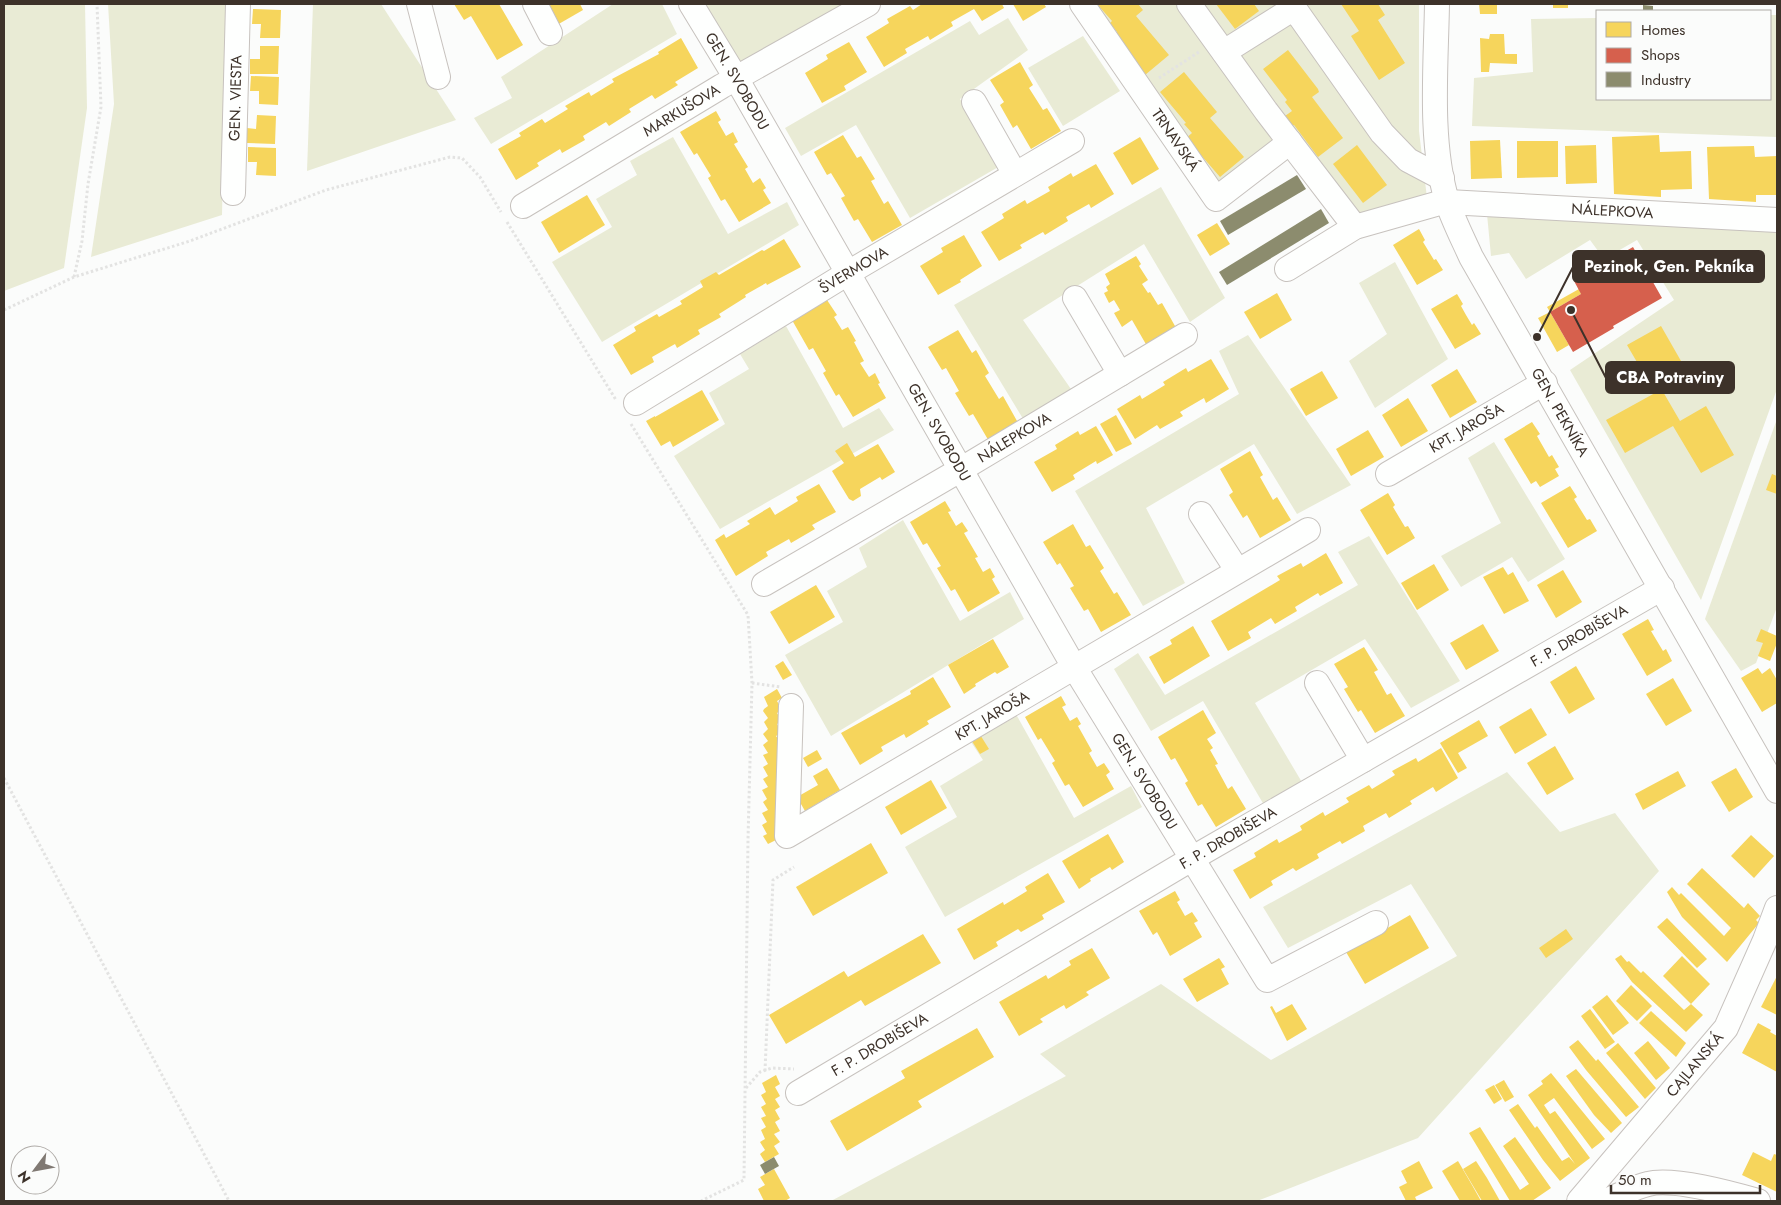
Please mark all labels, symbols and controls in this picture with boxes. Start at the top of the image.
legend [1596,10,1771,100]
text: Homes [1641,19,1685,41]
street label: GEN. SVOBODU [700,28,775,134]
text: Shops [1641,44,1680,66]
street label: GEN. VIESTA [223,55,248,141]
text: Industry [1641,69,1691,91]
street label: MARKUŠOVA [639,79,724,142]
street label: TRNAVSKÁ [1146,104,1205,176]
street label: NÁLEPKOVA [1571,198,1654,224]
street label: ŠVERMOVA [815,241,892,299]
callout: Pezinok, Gen. Pekníka [1573,251,1764,282]
text: Pezinok, Gen. Pekníka [1584,255,1754,278]
callout: CBA Potraviny [1606,362,1734,393]
street label: GEN. PEKNÍKA [1526,364,1594,461]
text: CBA Potraviny [1616,366,1724,389]
street label: GEN. SVOBODU [902,379,976,485]
street label: KPT. JAROŠA [1425,398,1508,458]
street label: NÁLEPKOVA [973,407,1055,468]
street label: F. P. DROBIŠEVA [1526,599,1632,673]
street label: KPT. JAROŠA [951,685,1033,746]
street label: GEN. SVOBODU [1106,729,1183,834]
street label: F. P. DROBIŠEVA [1175,801,1281,875]
street label: F. P. DROBIŠEVA [827,1007,932,1082]
street label: CAJLANSKÁ [1661,1027,1729,1102]
north arrow [10,1145,60,1195]
scale bar [1611,1162,1760,1194]
text: N [13,1167,35,1187]
text: 50 m [1618,1169,1652,1191]

